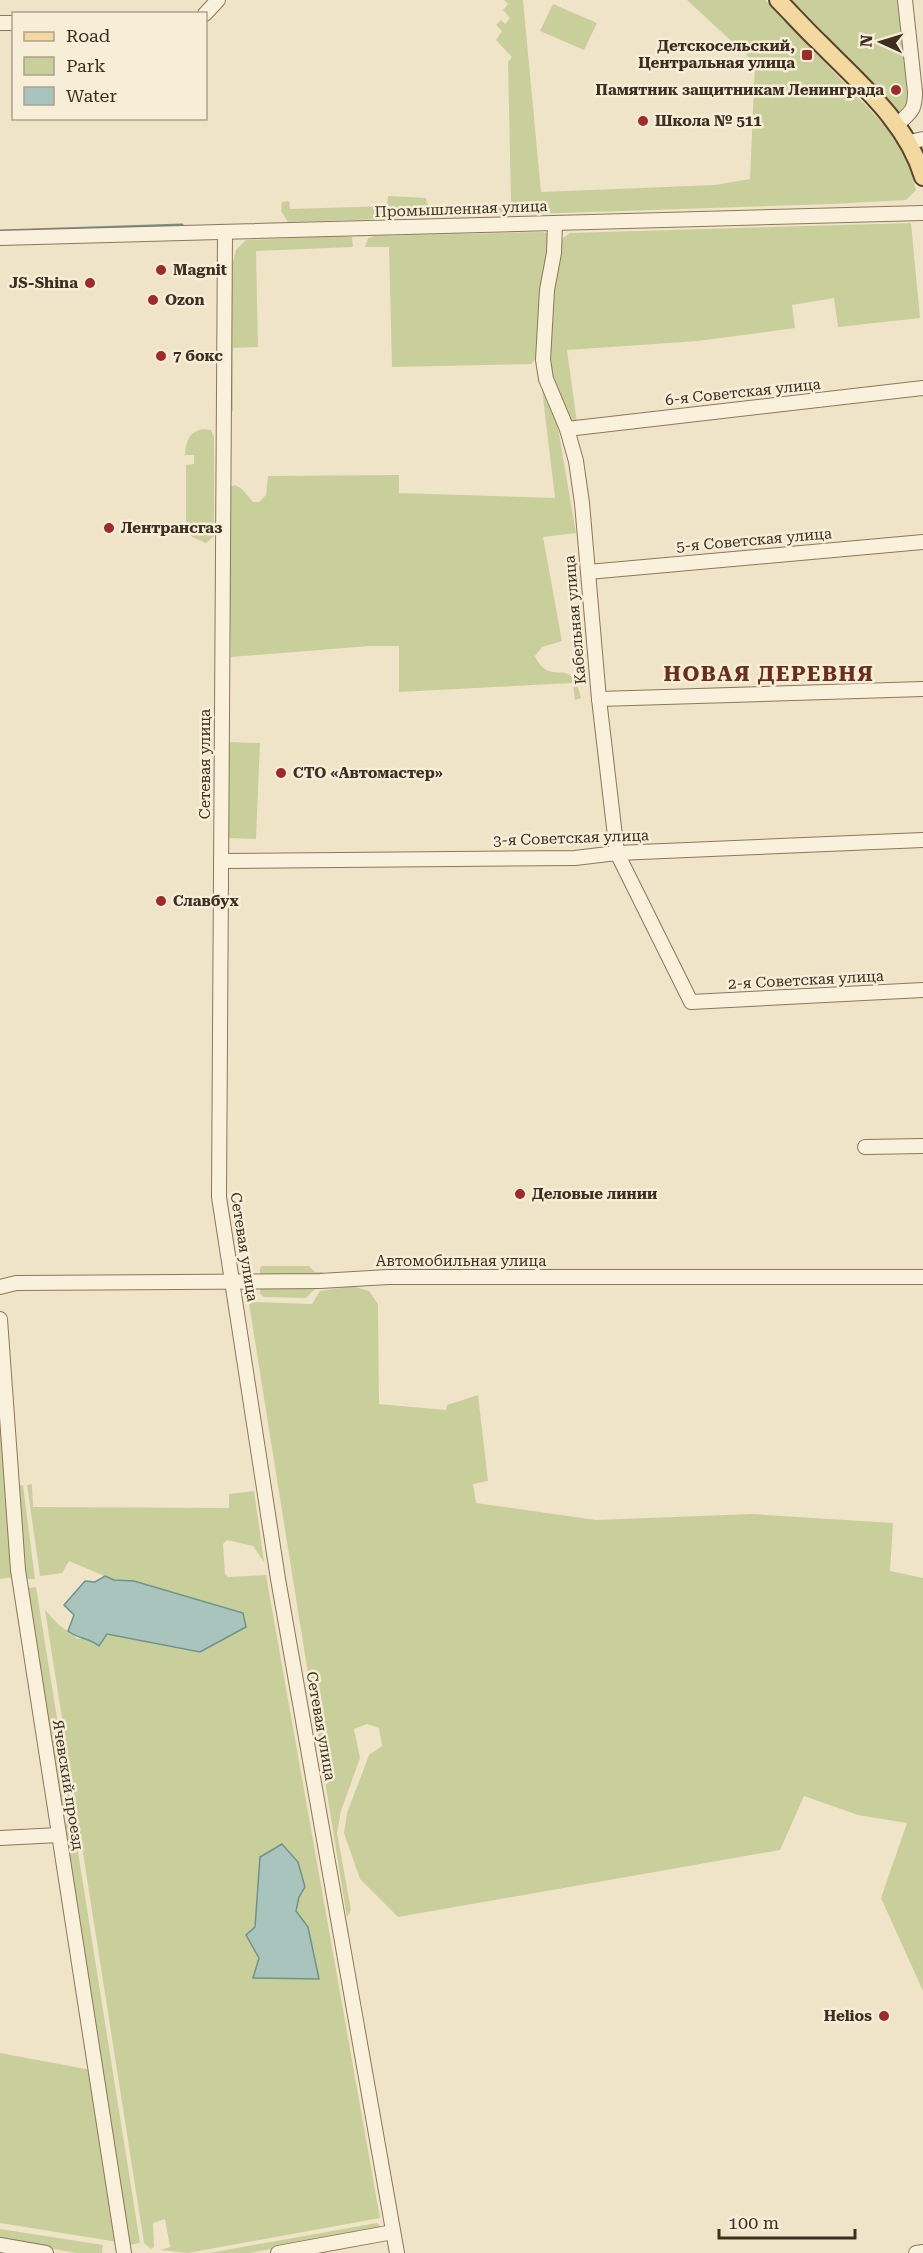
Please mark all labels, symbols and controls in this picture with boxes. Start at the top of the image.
legend [12,12,207,120]
north arrow [851,12,911,72]
text: Road [66,25,111,46]
text: N [857,34,876,48]
place label: Детскосельский, Центральная улица [638,37,795,72]
marker: Детскосельский, Центральная улица [800,48,814,62]
text: Park [66,55,106,76]
place label: Памятник защитникам Ленинграда [596,81,884,99]
marker: Памятник защитникам Ленинграда [889,83,903,97]
text: Water [66,85,117,106]
place label: Школа № 511 [655,112,762,130]
marker: Школа № 511 [636,114,650,128]
street label: Промышленная улица [374,197,548,221]
place label: Magnit [173,261,227,279]
marker: Magnit [154,263,168,277]
place label: JS-Shina [9,274,78,292]
marker: JS-Shina [83,276,97,290]
place label: Ozon [165,291,205,309]
marker: Ozon [146,293,160,307]
place label: 7 бокс [173,347,223,365]
marker: 7 бокс [154,349,168,363]
street label: 6-я Советская улица [664,375,822,409]
place label: Лентрансгаз [121,519,222,537]
marker: Лентрансгаз [102,521,116,535]
street label: 5-я Советская улица [675,524,833,556]
street label: Кабельная улица [560,555,590,685]
district label: НОВАЯ ДЕРЕВНЯ [664,662,874,686]
street label: Сетевая улица [196,709,214,819]
place label: СТО «Автомастер» [293,764,443,782]
marker: СТО «Автомастер» [274,766,288,780]
street label: 3-я Советская улица [493,826,649,850]
place label: Славбух [173,892,239,910]
marker: Славбух [154,894,168,908]
street label: 2-я Советская улица [728,967,884,993]
place label: Деловые линии [532,1185,657,1203]
marker: Деловые линии [513,1187,527,1201]
street label: Сетевая улица [226,1191,262,1303]
street label: Автомобильная улица [376,1252,546,1270]
street label: Сетевая улица [303,1670,339,1782]
street label: Ячевский проезд [49,1718,87,1852]
place label: Helios [824,2007,872,2025]
marker: Helios [877,2009,891,2023]
scale bar [719,2202,856,2240]
text: 100 m [728,2212,779,2233]

